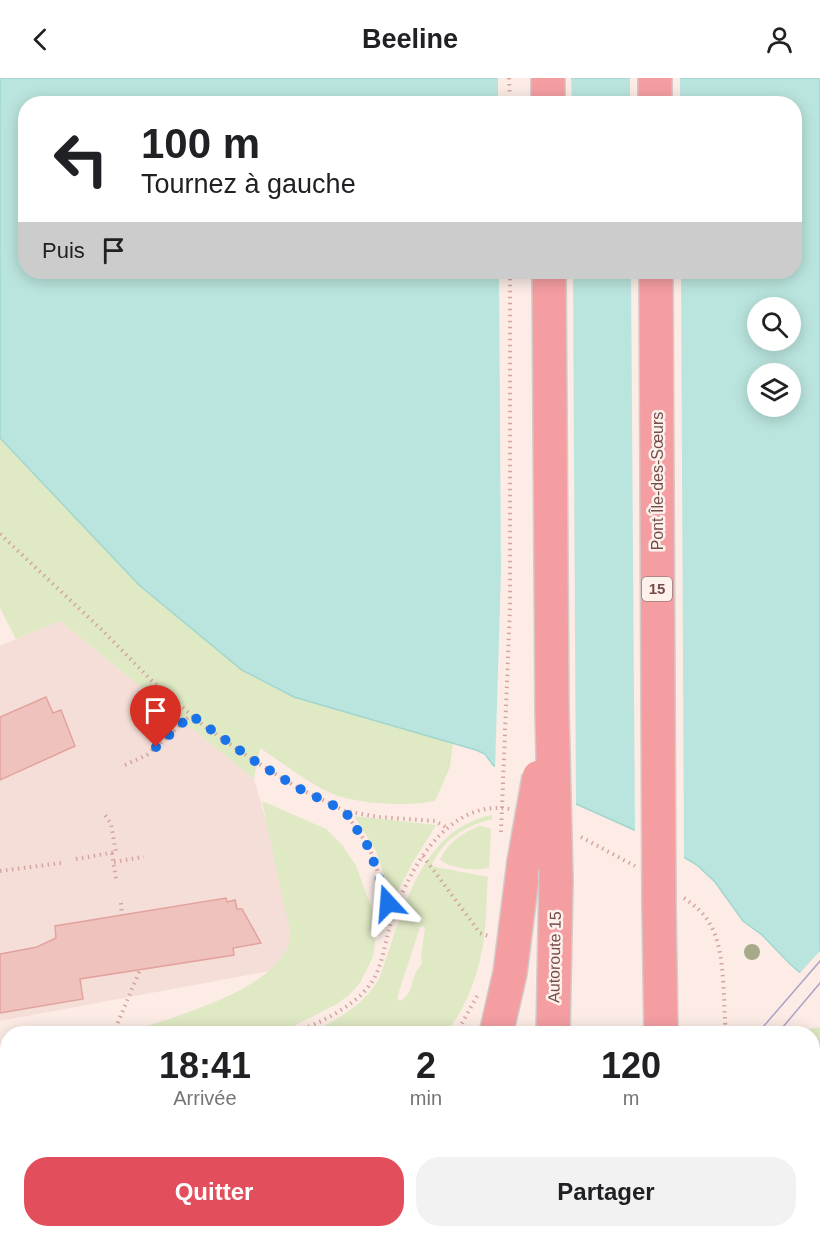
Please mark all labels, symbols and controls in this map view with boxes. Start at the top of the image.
icon: back [24,23,57,56]
icon: person [763,23,796,56]
text: Beeline [362,24,458,54]
icon: left [42,120,120,198]
text: 100 m [141,120,260,167]
text: Tournez à gauche [141,169,356,199]
icon: arrive [97,234,130,267]
text: Puis [42,238,85,263]
map controls [747,297,801,417]
button: search [747,297,801,351]
button: layers [747,363,801,417]
street label: Pont Île-des-Sœurs [648,412,666,550]
road number: 15 [642,577,672,601]
pin [130,685,181,747]
icon: arrive [139,694,172,727]
position arrow [356,871,420,935]
street label: Autoroute 15 [545,911,564,1003]
text: 18:41 [159,1045,251,1086]
text: 2 [416,1045,436,1086]
text: 120 [601,1045,661,1086]
text: Arrivée [173,1087,237,1109]
text: min [410,1087,442,1109]
text: m [623,1087,639,1109]
button: Quitter [24,1157,404,1226]
button: Partager [416,1157,796,1226]

